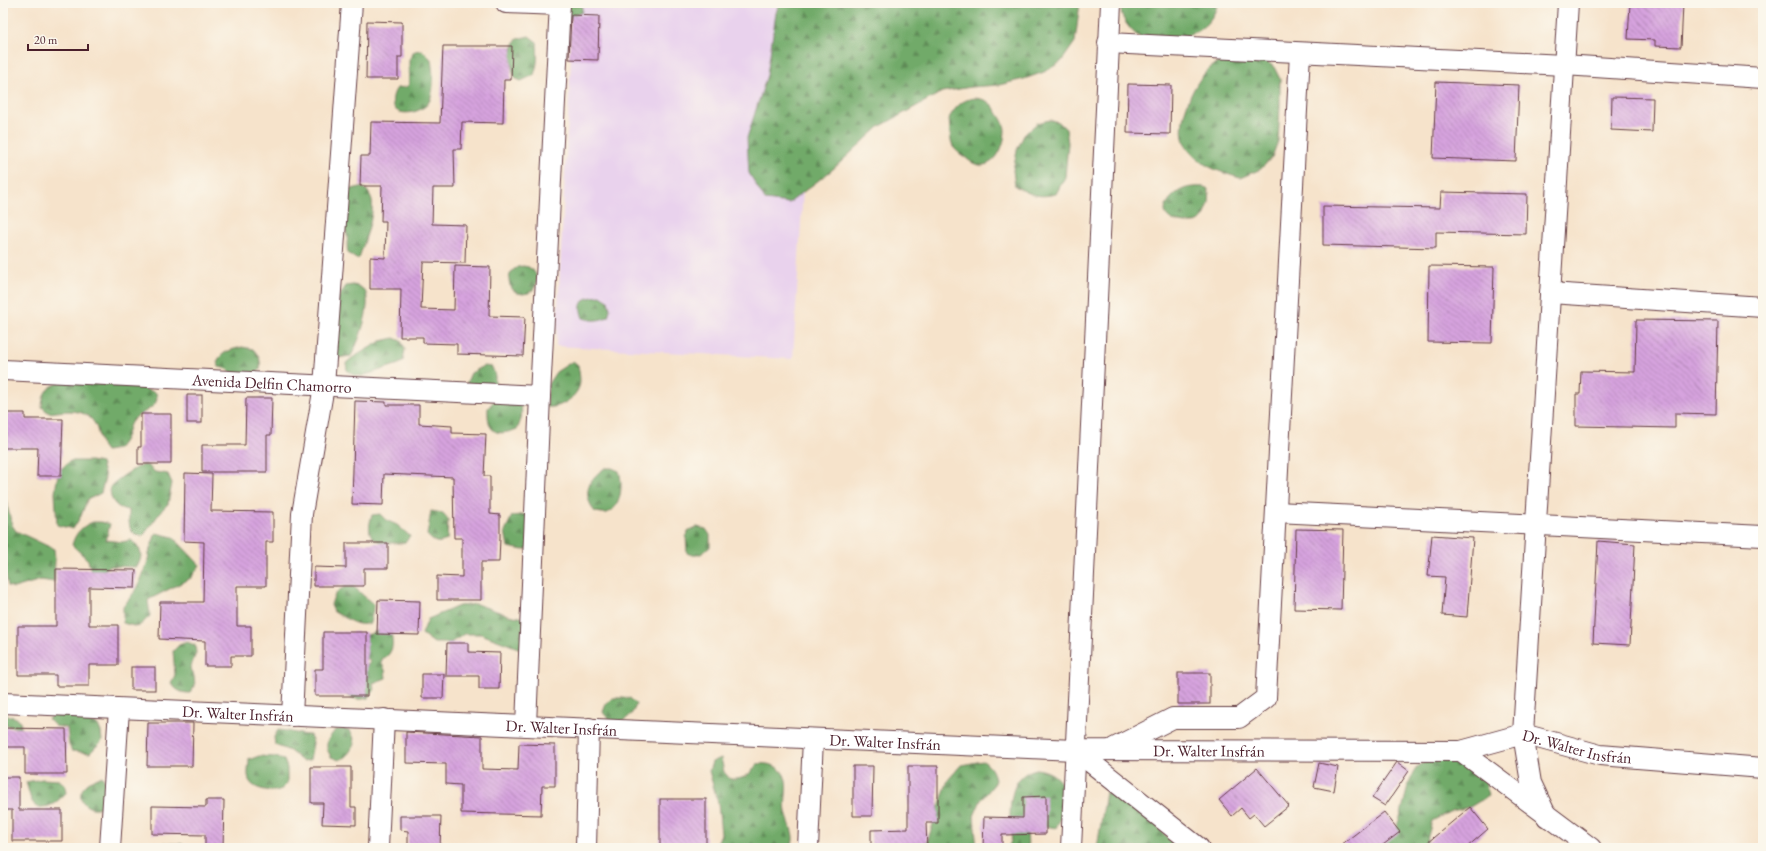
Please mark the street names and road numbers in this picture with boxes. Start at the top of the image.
street label: Avenida Delfin Chamorro [190,369,352,398]
street label: Dr. Walter Insfrán [181,701,295,727]
street label: Dr. Walter Insfrán [505,715,618,741]
street label: Dr. Walter Insfrán [1520,724,1633,769]
street label: Dr. Walter Insfrán [829,729,942,755]
street label: Dr. Walter Insfrán [1153,740,1265,761]

